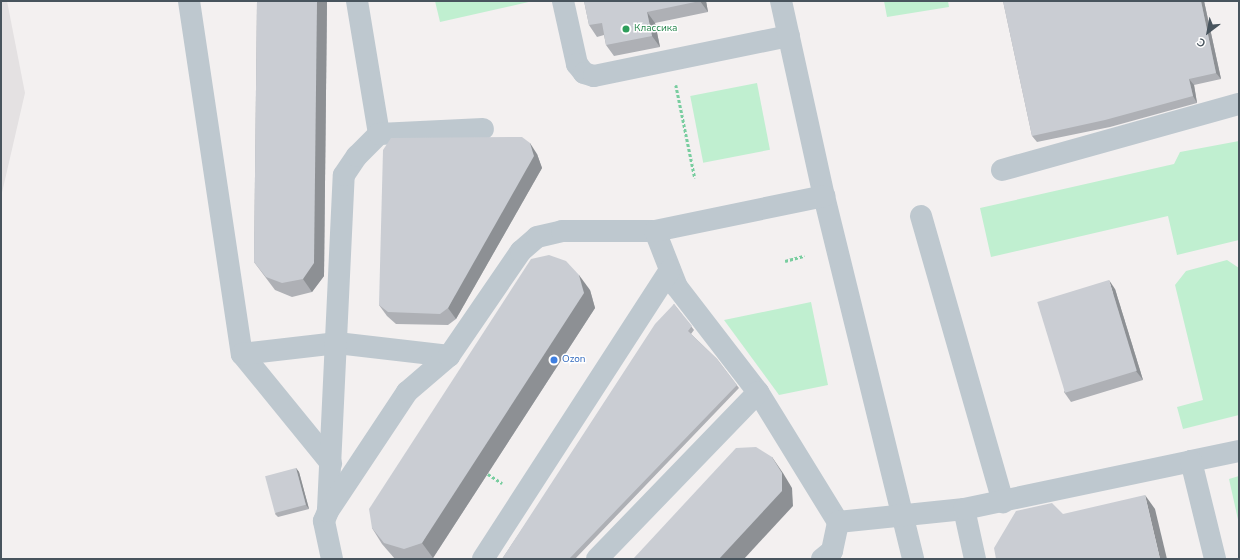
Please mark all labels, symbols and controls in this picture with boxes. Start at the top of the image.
north arrow [1188,12,1228,52]
place label: Классика [634,23,677,35]
marker: Классика [621,24,631,34]
text: С [1194,34,1209,51]
place label: Ozon [562,354,585,366]
marker: Ozon [549,355,559,365]

